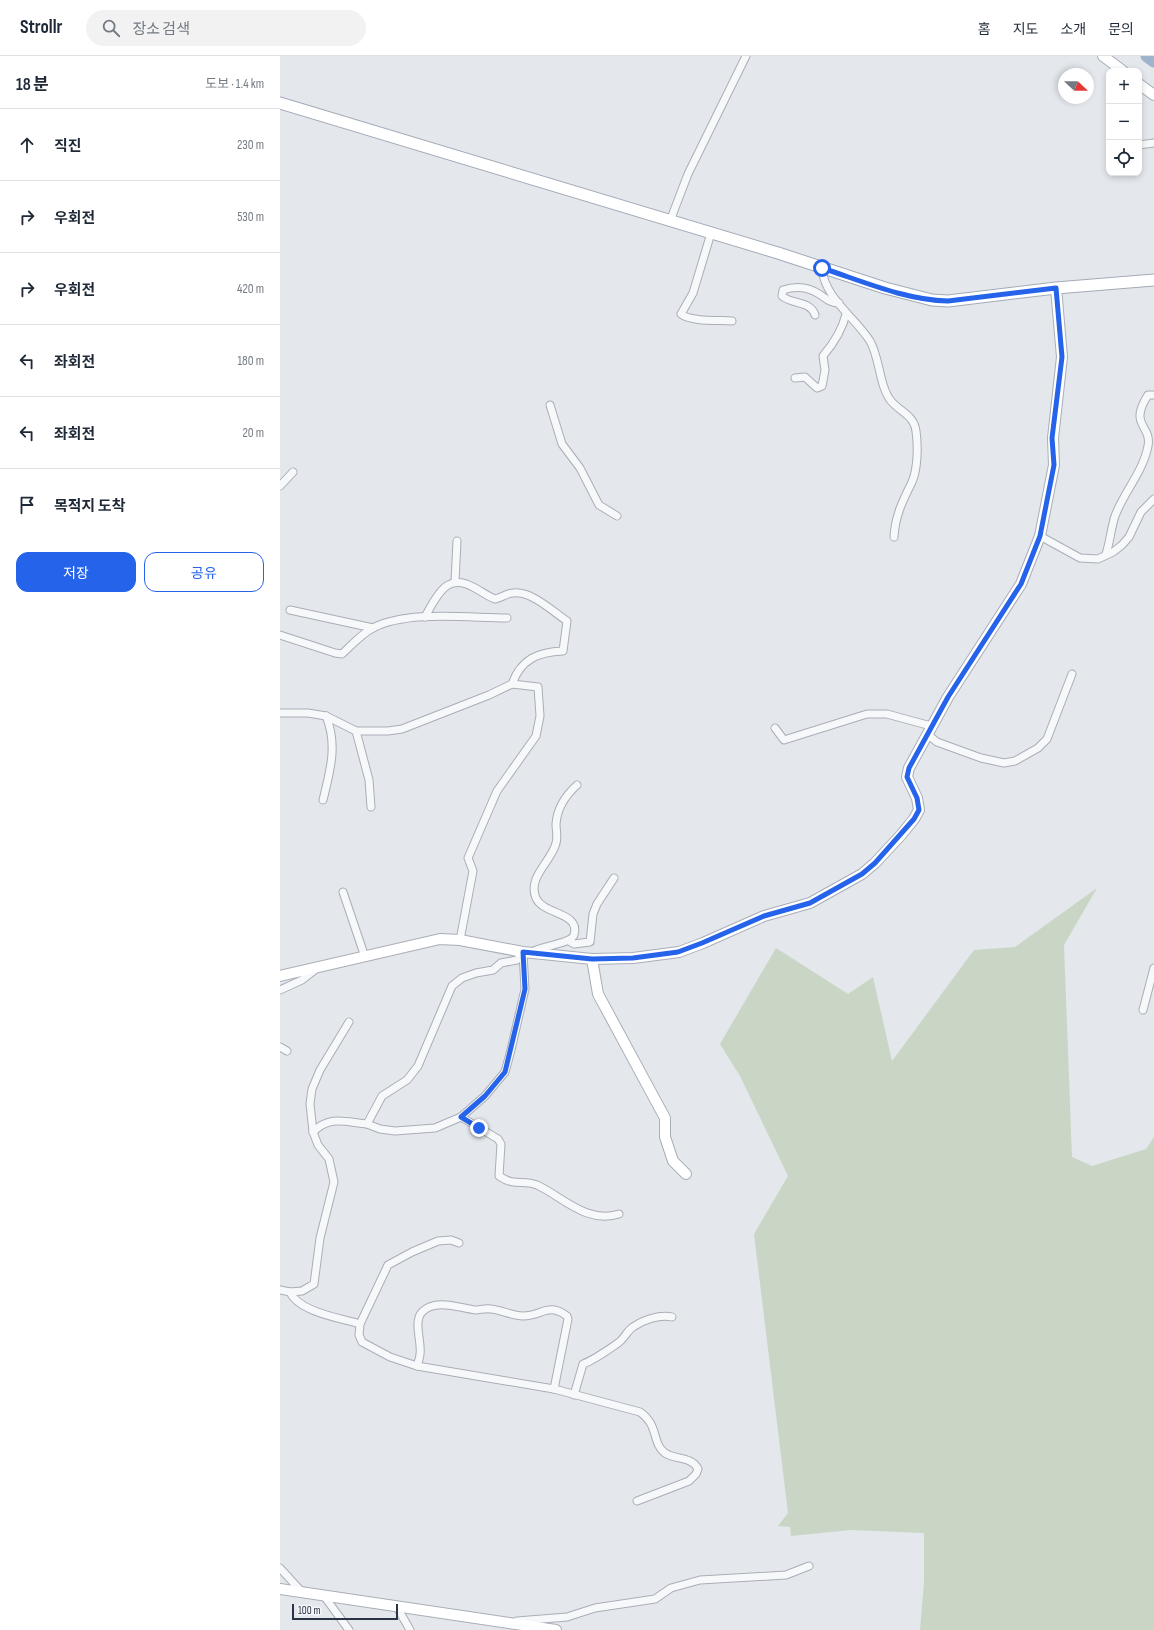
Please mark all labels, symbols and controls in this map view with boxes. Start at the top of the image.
search box [86,10,366,46]
text: Strollr [20,16,62,39]
icon: search [100,17,122,39]
text: 장소 검색 [132,20,190,39]
text: 홈 [978,21,991,38]
text: 지도 [1013,21,1038,38]
text: 소개 [1060,21,1086,38]
text: 문의 [1108,21,1134,38]
north arrow [1058,68,1094,104]
map controls [1106,68,1142,176]
button: + [1106,68,1142,104]
text: 18 분 [16,75,49,95]
text: 도보 · 1.4 km [205,76,264,92]
button: − [1106,104,1142,140]
icon: ahead [16,134,38,156]
text: 직진 [54,137,82,156]
text: 230 m [237,137,264,153]
button: locate [1106,140,1142,176]
icon: right [16,206,38,228]
text: 우회전 [54,209,95,228]
text: 530 m [237,209,264,225]
route start [813,259,831,277]
icon: right [16,278,38,300]
text: 우회전 [54,281,95,300]
text: 420 m [237,281,264,297]
icon: left [16,350,38,372]
text: 좌회전 [54,353,95,372]
text: 180 m [238,353,264,369]
icon: left [16,422,38,444]
text: 좌회전 [54,425,95,444]
text: 20 m [242,425,264,441]
icon: arrive [16,494,38,516]
text: 목적지 도착 [54,497,125,516]
button: 저장 [16,552,136,592]
button: 공유 [144,552,264,592]
route end [470,1119,488,1137]
scale bar [292,1602,398,1621]
text: 100 m [298,1604,320,1617]

